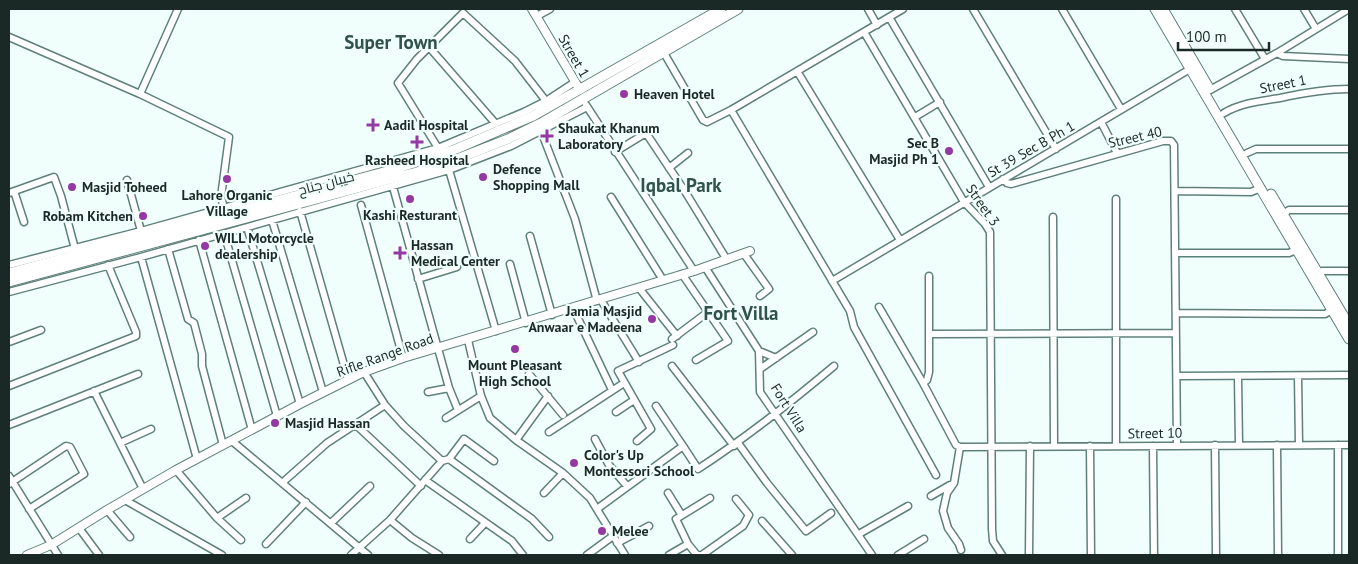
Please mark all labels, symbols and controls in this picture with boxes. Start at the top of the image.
scale bar [1178,20,1269,52]
text: 100 m [1186,27,1227,46]
district label: Super Town [344,30,438,54]
street label: Street 1 [554,31,594,81]
street label: Street 1 [1258,71,1308,97]
place label: Heaven Hotel [634,85,716,103]
marker: Heaven Hotel [618,88,630,100]
place label: Aadil Hospital [384,116,469,134]
street label: St 39 Sec B Ph 1 [984,117,1078,181]
marker: Aadil Hospital [366,118,380,132]
place label: Shaukat Khanum Laboratory [558,119,659,153]
street label: Street 40 [1106,122,1164,152]
marker: Shaukat Khanum Laboratory [540,129,554,143]
place label: Sec B Masjid Ph 1 [869,134,939,168]
marker: Rasheed Hospital [410,135,424,149]
marker: Sec B Masjid Ph 1 [943,145,955,157]
place label: Rasheed Hospital [365,151,470,169]
place label: Defence Shopping Mall [493,160,580,194]
street label: خیبان جناح [296,167,356,199]
marker: Defence Shopping Mall [477,171,489,183]
marker: Lahore Organic Village [221,173,233,185]
district label: Iqbal Park [640,173,722,197]
place label: Masjid Toheed [82,178,167,196]
marker: Masjid Toheed [66,181,78,193]
street label: Street 3 [962,181,1004,229]
place label: Lahore Organic Village [182,186,272,220]
marker: Kashi Resturant [404,193,416,205]
place label: Kashi Resturant [363,206,457,224]
place label: Robam Kitchen [43,207,133,225]
marker: Robam Kitchen [137,210,149,222]
place label: WILL Motorcycle dealership [215,229,314,263]
place label: Hassan Medical Center [411,236,500,270]
marker: WILL Motorcycle dealership [199,240,211,252]
marker: Hassan Medical Center [393,246,407,260]
district label: Fort Villa [703,301,779,325]
place label: Jamia Masjid Anwaar e Madeena [528,302,642,336]
marker: Jamia Masjid Anwaar e Madeena [646,313,658,325]
street label: Rifle Range Road [334,329,436,381]
marker: Mount Pleasant High School [509,343,521,355]
place label: Mount Pleasant High School [468,356,562,390]
street label: Fort Villa [767,380,811,436]
place label: Masjid Hassan [285,414,370,432]
marker: Masjid Hassan [269,417,281,429]
street label: Street 10 [1127,424,1183,442]
place label: Color's Up Montessori School [584,446,695,480]
marker: Color's Up Montessori School [568,457,580,469]
place label: Melee [612,522,649,540]
marker: Melee [596,525,608,537]

